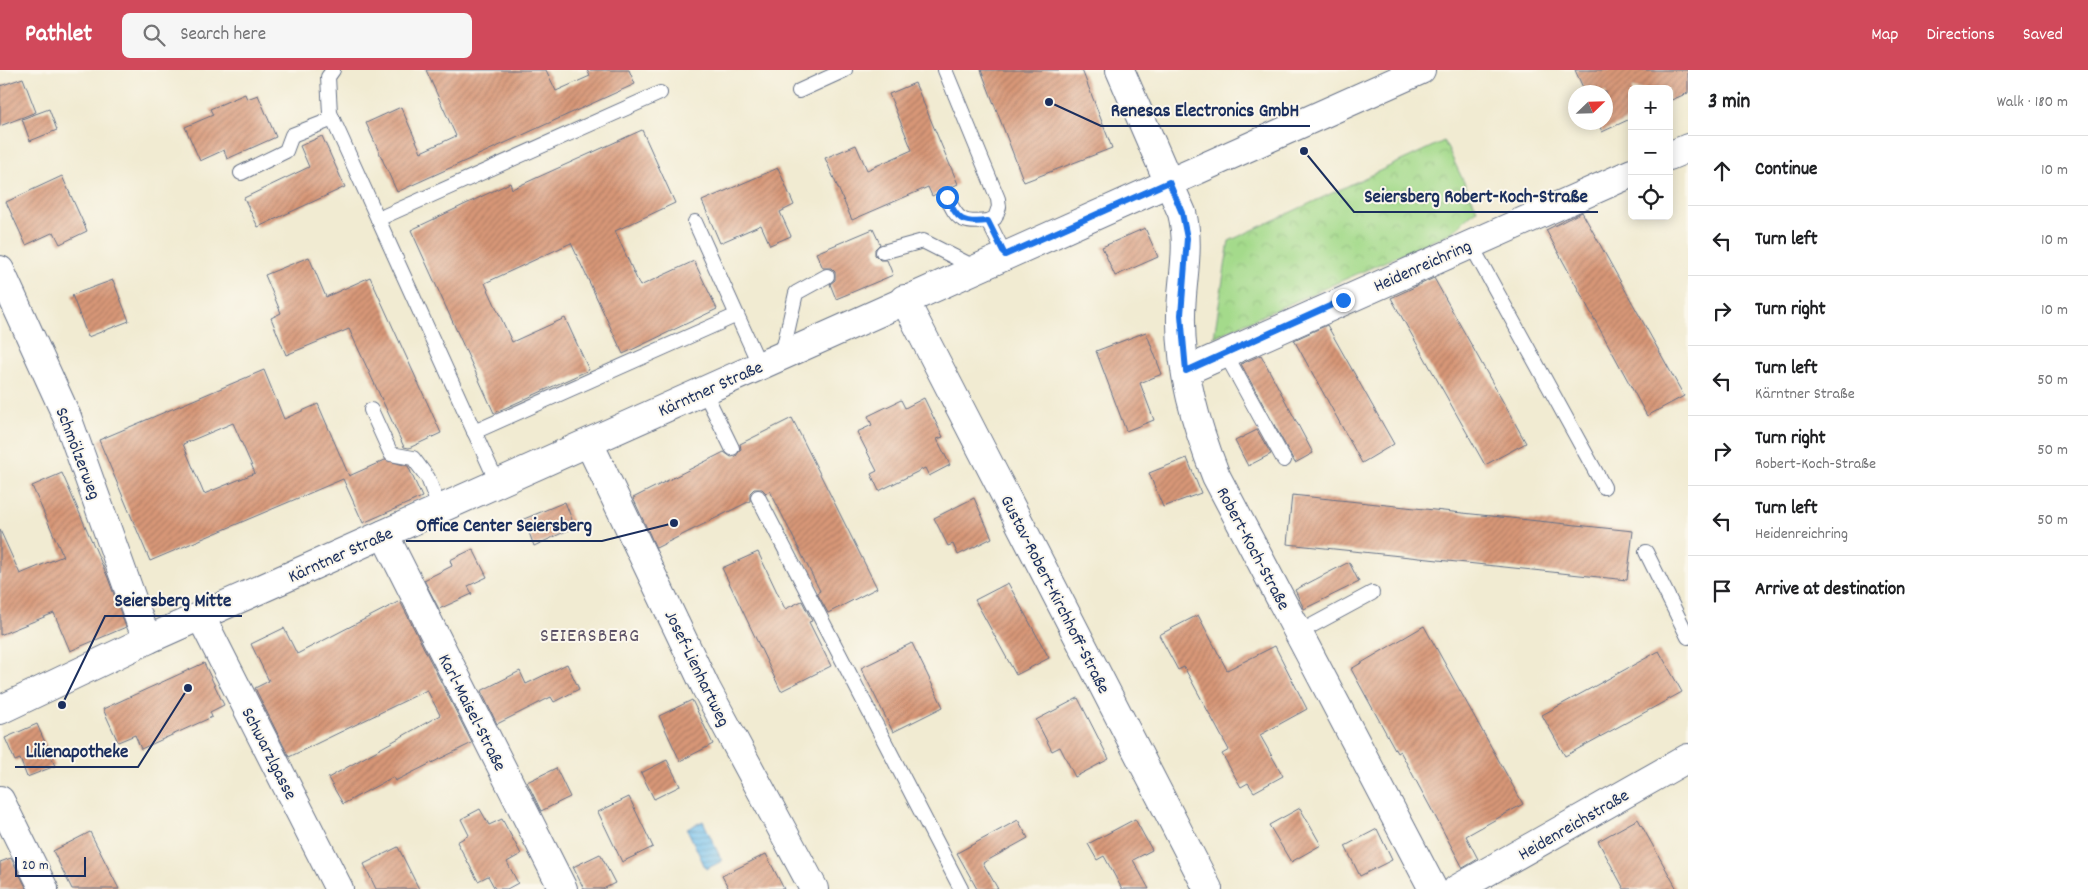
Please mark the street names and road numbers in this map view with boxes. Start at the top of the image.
street label: Heidenreichring [1370,235,1476,300]
street label: Kärntner Straße [655,356,767,425]
street label: Schmölzerweg [48,404,106,504]
street label: Robert-Koch-Straße [1209,483,1295,615]
street label: Gustav-Robert-Kirchhoff-Straße [993,492,1115,699]
street label: Kärntner Straße [285,522,397,591]
street label: Josef-Lienhartweg [657,607,735,732]
street label: Karl-Maisel-Straße [431,650,511,776]
street label: Schwarzlgasse [234,704,302,805]
street label: Heidenreichstraße [1514,784,1634,868]

